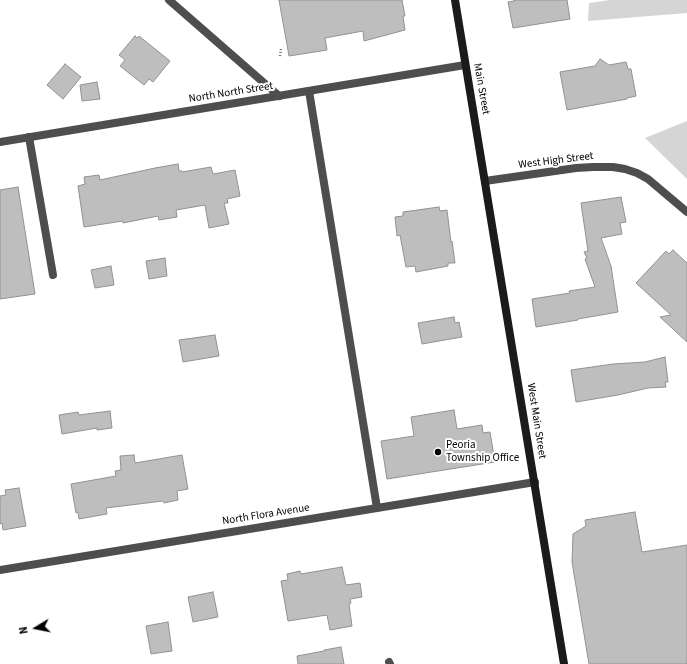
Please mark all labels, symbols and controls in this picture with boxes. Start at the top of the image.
street label: Main Street [470,62,492,116]
street label: North North Street [188,80,274,106]
street label: West High Street [518,150,594,172]
street label: West Main Street [524,382,548,460]
place label: Peoria Township Office [446,439,519,465]
marker: Peoria Township Office [433,447,443,457]
street label: North Flora Avenue [221,502,311,528]
north arrow [16,608,56,648]
text: N [16,625,32,635]

